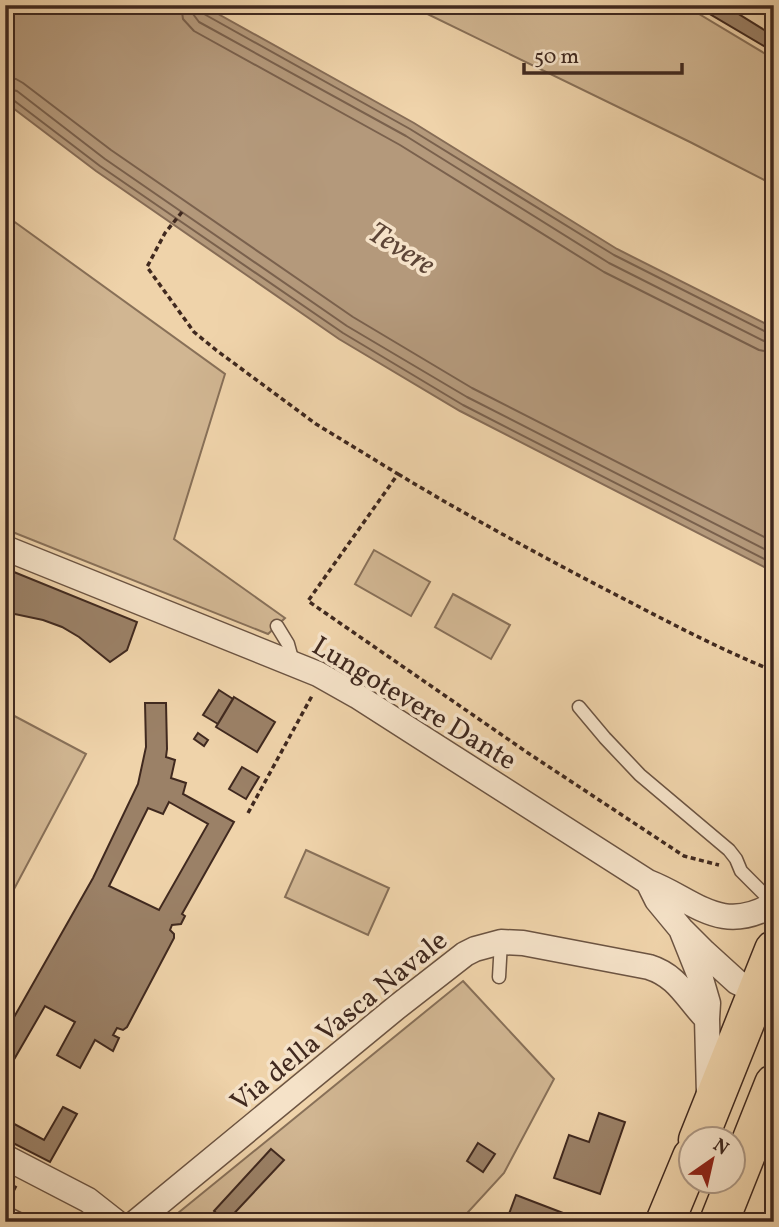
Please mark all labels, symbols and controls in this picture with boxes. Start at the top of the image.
scale bar [524,32,681,76]
text: 50 m [534,43,579,72]
water label: Tevere [359,213,443,287]
street label: Lungotevere Dante [304,628,523,781]
street label: Via della Vasca Navale [223,922,456,1122]
north arrow [678,1126,748,1196]
text: N [707,1133,734,1162]

